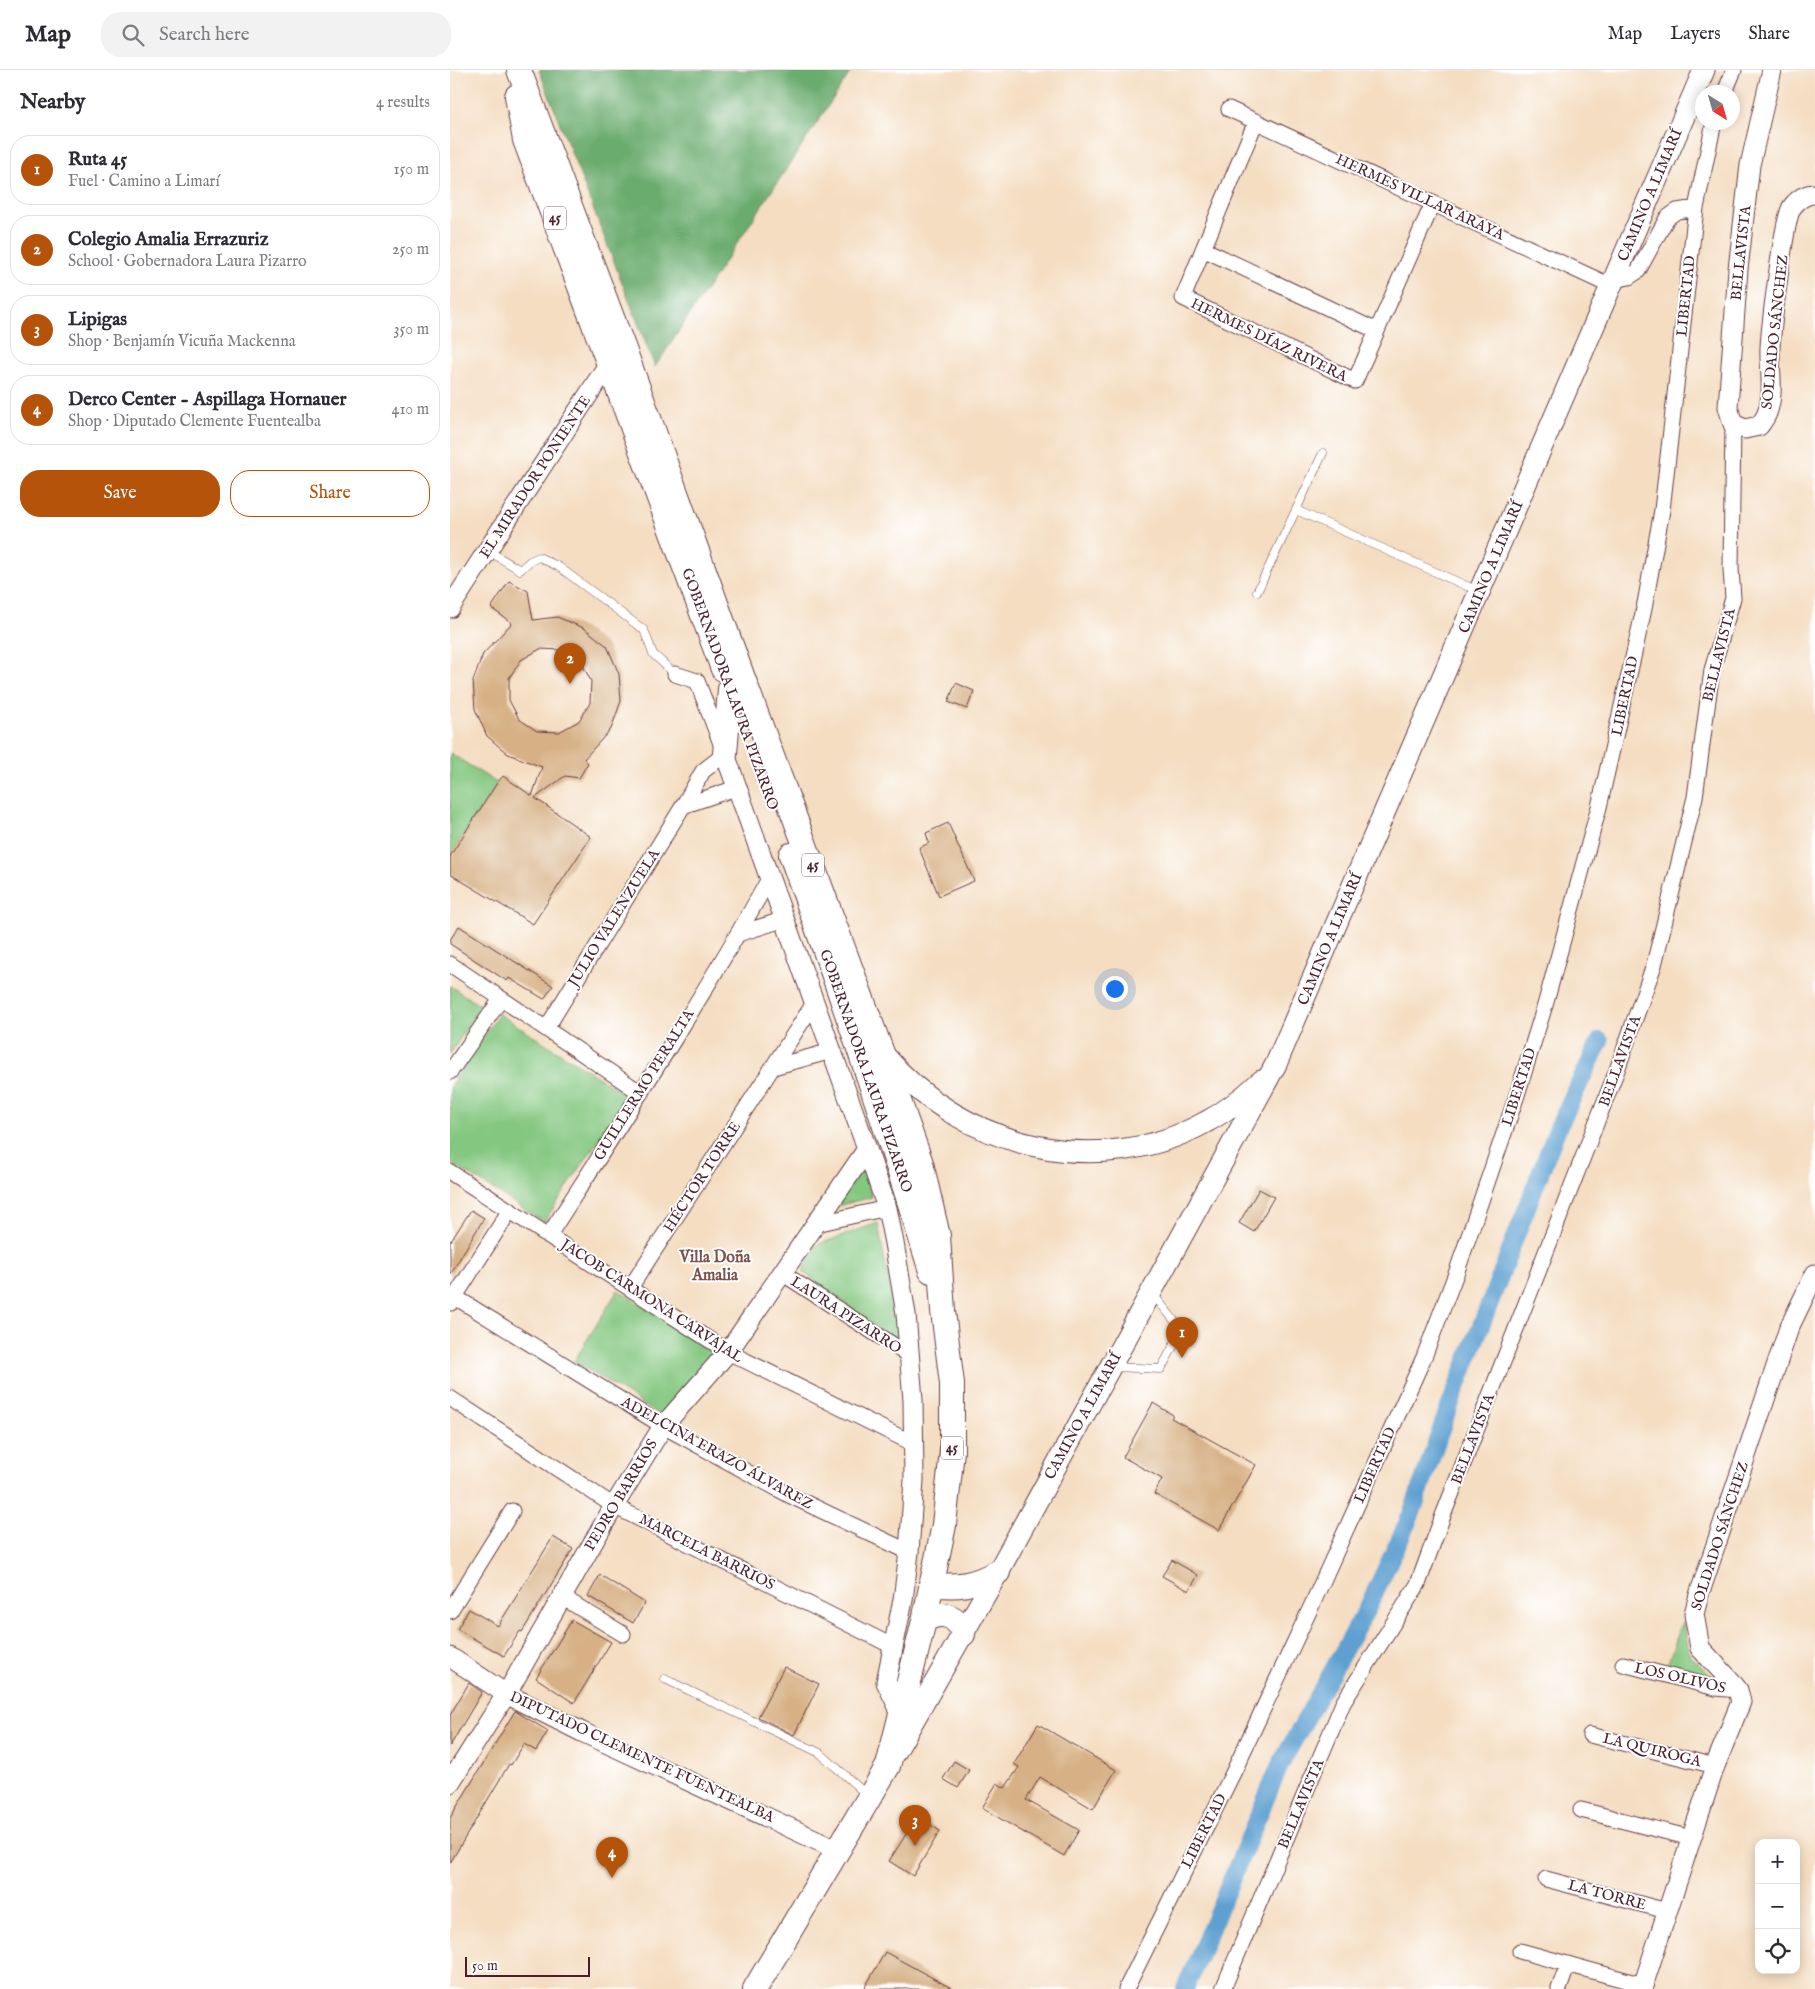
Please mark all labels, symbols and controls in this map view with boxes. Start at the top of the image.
search box [101,12,451,57]
text: Map [25,19,71,50]
icon: search [119,21,147,49]
text: Search here [159,23,250,47]
text: Map [1608,23,1642,46]
text: Layers [1670,23,1721,46]
text: Share [1749,23,1790,46]
north arrow [1695,85,1740,130]
text: Nearby [20,89,85,116]
text: 4 results [376,93,430,113]
street label: CAMINO A LIMARÍ [1613,125,1687,264]
text: Ruta 45 [68,148,127,172]
street label: HERMES VILLAR ARAYA [1333,150,1508,245]
text: 1 [34,160,40,180]
text: 150 m [394,160,429,180]
text: Fuel · Camino a Limarí [68,172,220,192]
street label: BELLAVISTA [1727,204,1756,302]
road number: 45 [544,206,566,230]
text: Colegio Amalia Errazuriz [68,228,268,252]
text: 2 [33,240,41,260]
text: 250 m [392,240,429,260]
text: School · Gobernadora Laura Pizarro [68,252,307,272]
street label: SOLDADO SÁNCHEZ [1757,253,1793,410]
street label: LIBERTAD [1672,255,1700,337]
street label: HERMES DÍAZ RIVERA [1188,294,1351,387]
text: Lipigas [68,308,127,332]
text: 3 [34,320,40,340]
text: 350 m [394,320,429,340]
text: Shop · Benjamín Vicuña Mackenna [68,332,296,352]
text: Derco Center - Aspillaga Hornauer [68,388,346,412]
street label: EL MIRADOR PONIENTE [475,392,595,562]
text: 4 [33,400,41,420]
text: 410 m [392,400,429,420]
text: Shop · Diputado Clemente Fuentealba [68,412,321,432]
button: Save [20,470,220,517]
button: Share [230,470,430,517]
street label: CAMINO A LIMARÍ [1454,497,1528,636]
street label: GOBERNADORA LAURA PIZARRO [677,565,783,813]
street label: BELLAVISTA [1698,605,1740,704]
pin: 2 [554,643,586,684]
street label: LIBERTAD [1607,654,1643,738]
street label: JULIO VALENZUELA [563,845,665,992]
road number: 45 [802,854,824,876]
street label: CAMINO A LIMARÍ [1293,869,1367,1008]
street label: GOBERNADORA LAURA PIZARRO [815,947,917,1195]
your location [1102,976,1128,1002]
street label: GUILLERMO PERALTA [590,1005,699,1164]
street label: BELLAVISTA [1595,1012,1646,1109]
street label: LIBERTAD [1497,1045,1541,1129]
street label: HÉCTOR TORRE [659,1118,745,1236]
street label: JACOB CARMONA CARVAJAL [556,1234,747,1367]
district label: Villa Doña Amalia [679,1248,751,1286]
street label: LAURA PIZARRO [787,1272,905,1358]
pin: 1 [1166,1317,1198,1358]
street label: CAMINO A LIMARÍ [1040,1349,1126,1483]
street label: BELLAVISTA [1447,1390,1499,1487]
street label: ADELCINA ERAZO ÁLVAREZ [617,1392,817,1514]
street label: LIBERTAD [1350,1424,1400,1506]
street label: PEDRO BARRIOS [580,1436,662,1554]
road number: 45 [941,1436,963,1460]
street label: SOLDADO SÁNCHEZ [1687,1459,1753,1613]
street label: MARCELA BARRIOS [636,1510,778,1594]
street label: LOS OLIVOS [1632,1658,1728,1698]
street label: DIPUTADO CLEMENTE FUENTEALBA [507,1687,778,1827]
street label: LA QUIROGA [1601,1729,1704,1772]
street label: BELLAVISTA [1274,1755,1329,1852]
street label: LIBERTAD [1177,1790,1231,1872]
pin: 3 [899,1805,931,1846]
pin: 4 [596,1837,628,1878]
map controls [1755,1839,1800,1974]
button: + [1755,1839,1800,1884]
street label: LA TORRE [1566,1875,1648,1915]
button: − [1755,1884,1800,1929]
button: locate [1755,1929,1800,1974]
scale bar [465,1954,590,1977]
text: 50 m [472,1957,498,1975]

